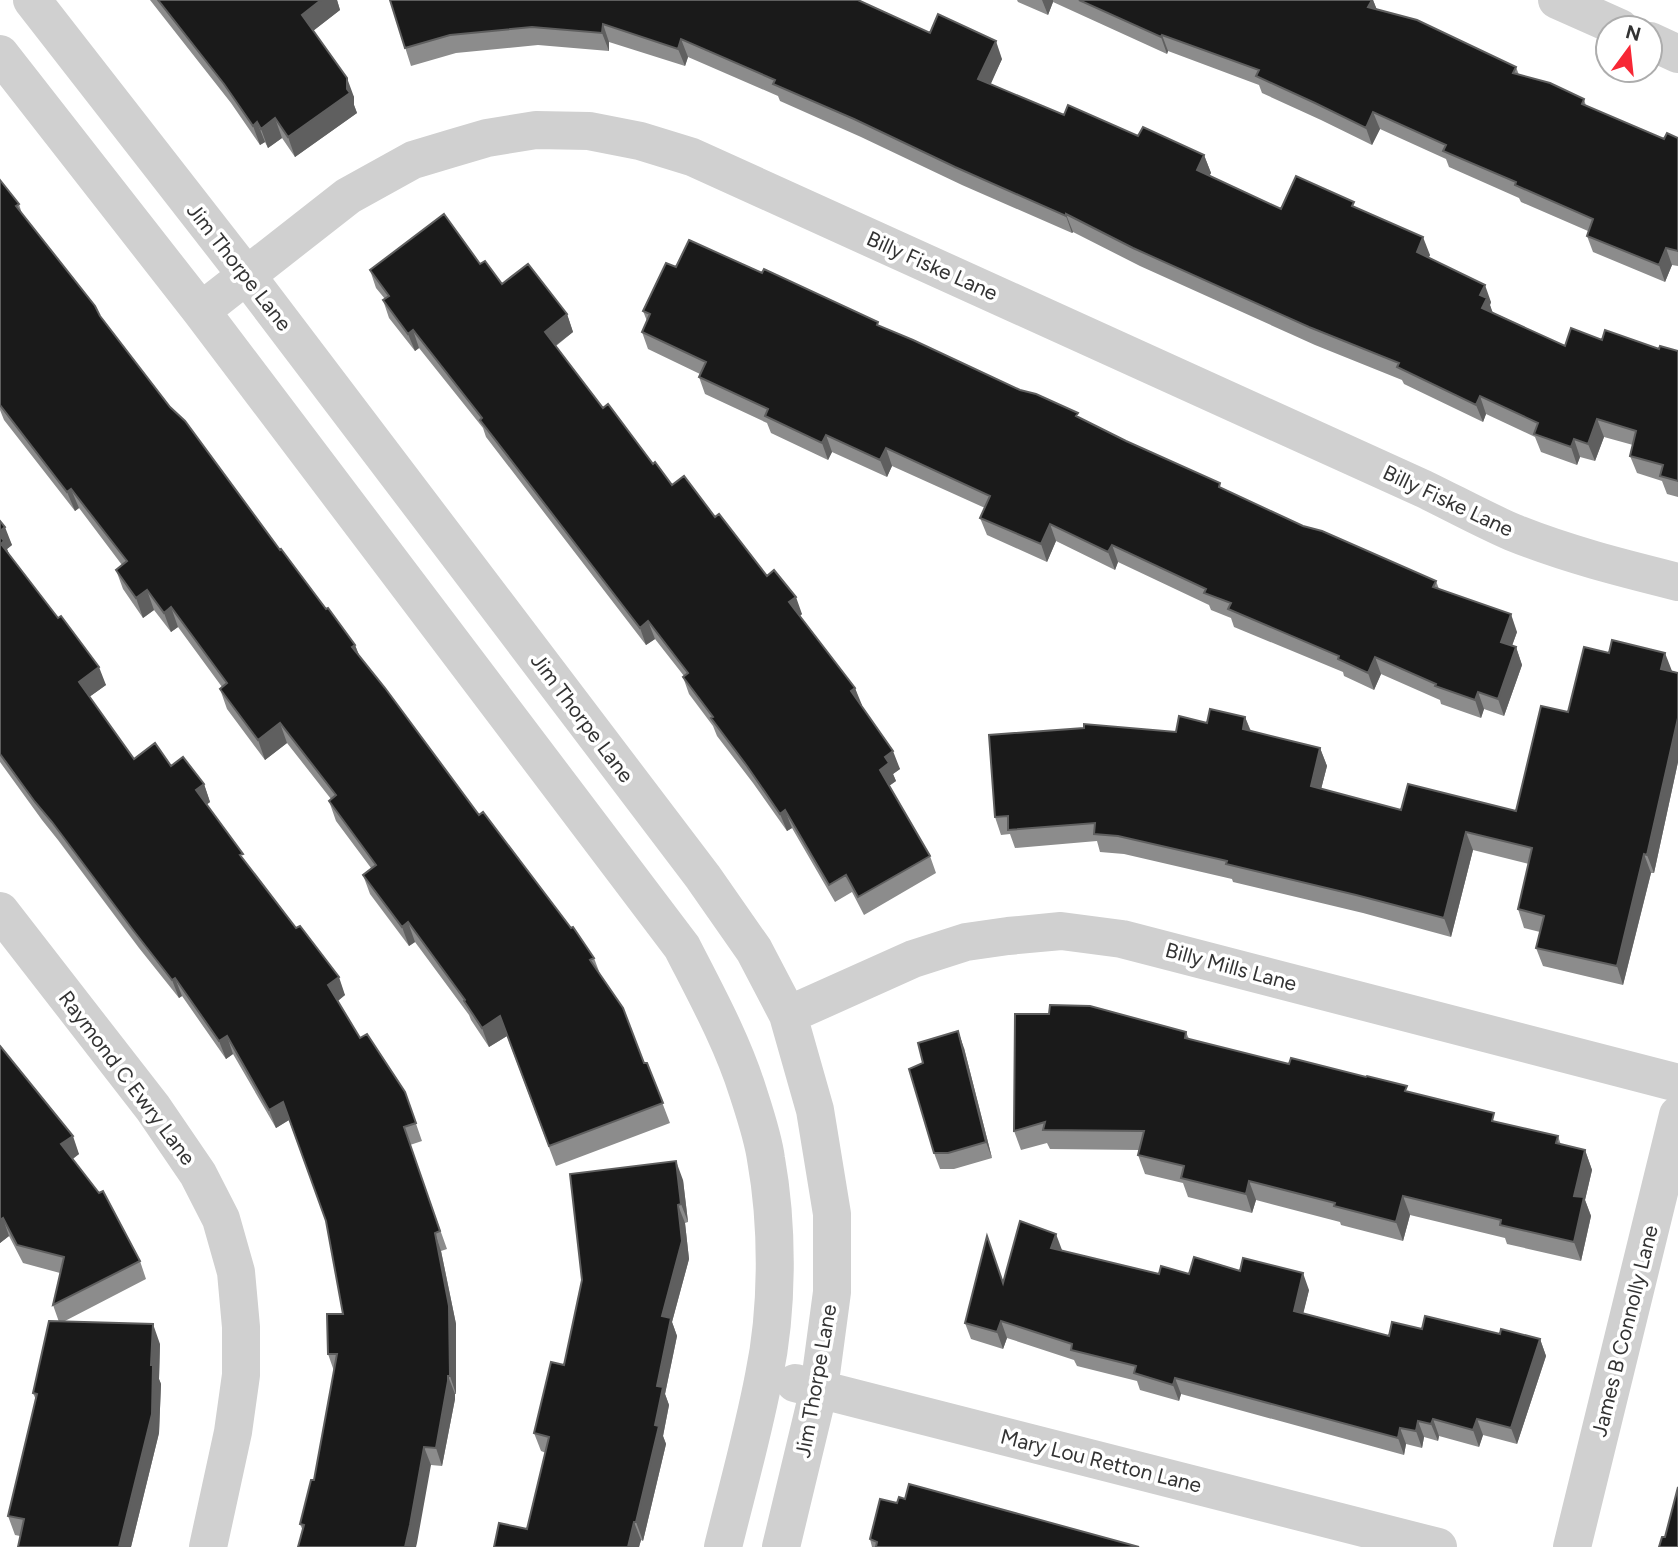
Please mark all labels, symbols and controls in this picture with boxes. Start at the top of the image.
north arrow [1594,14,1664,84]
text: N [1623,20,1643,46]
street label: Jim Thorpe Lane [182,198,297,336]
street label: Billy Fiske Lane [863,226,1002,306]
street label: Billy Fiske Lane [1379,459,1517,542]
street label: Jim Thorpe Lane [526,648,639,787]
street label: Billy Mills Lane [1163,937,1299,996]
street label: Raymond C Ewry Lane [54,986,201,1170]
street label: James B Connolly Lane [1586,1223,1663,1439]
street label: Jim Thorpe Lane [790,1302,841,1460]
street label: Mary Lou Retton Lane [998,1423,1204,1498]

